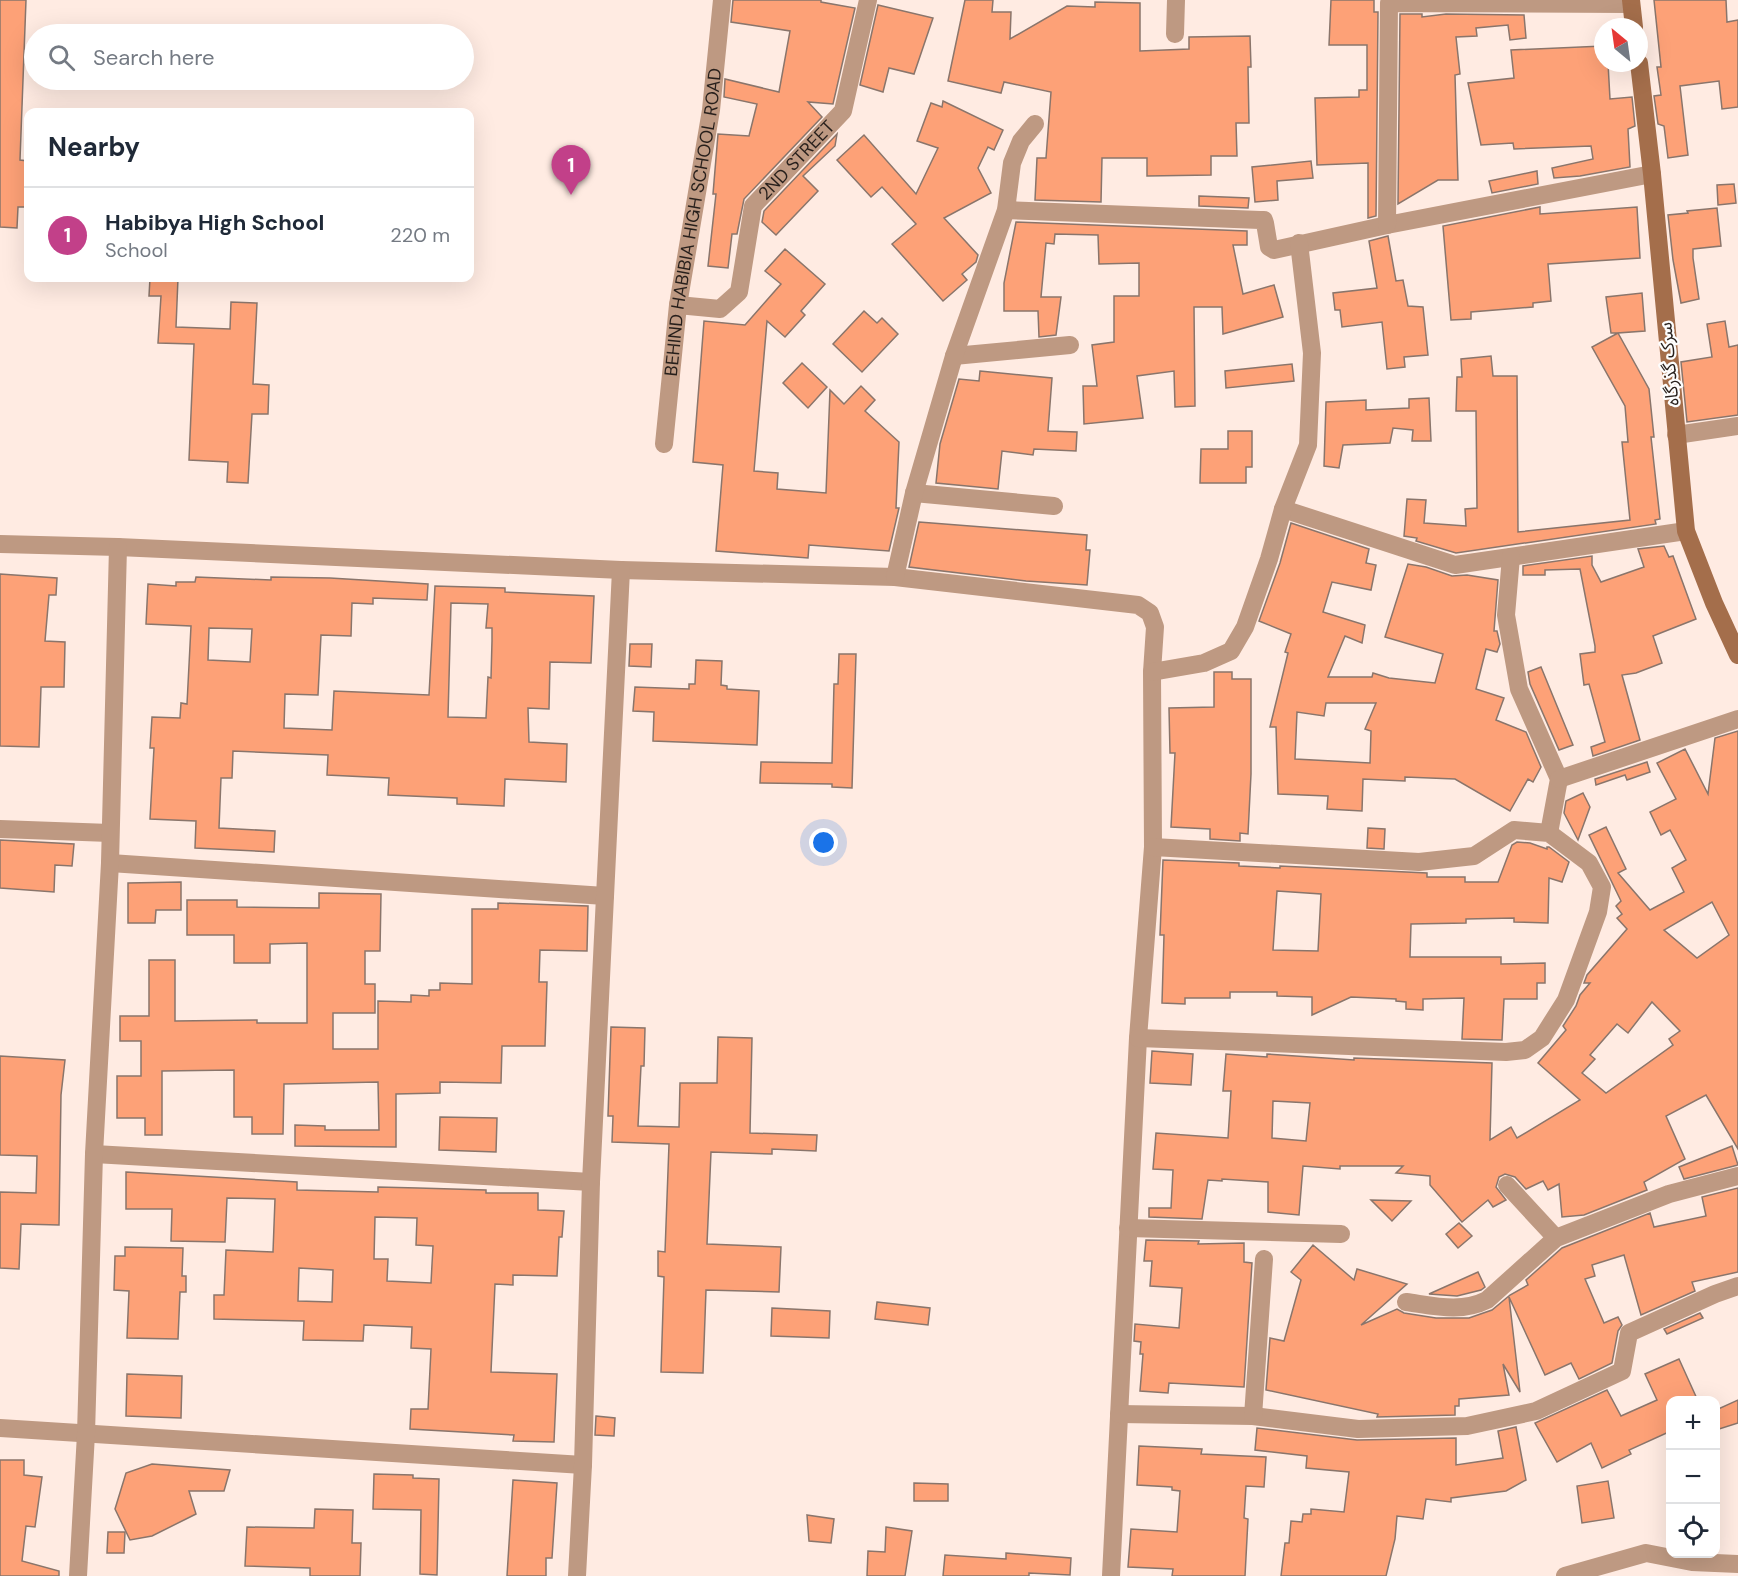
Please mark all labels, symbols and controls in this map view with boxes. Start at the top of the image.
north arrow [1594,18,1648,72]
search box [24,24,474,90]
icon: search [45,41,78,74]
text: Search here [93,43,214,72]
street label: BEHIND HABIBIA HIGH SCHOOL ROAD [659,67,727,377]
street label: 2ND STREET [753,115,840,205]
text: Nearby [48,130,140,164]
pin: 1 [552,146,590,195]
text: Habibya High School [105,208,324,237]
text: 1 [64,222,71,248]
text: 220 m [390,222,450,248]
text: School [105,237,168,263]
street label: سرک گذرگاه [1653,321,1685,407]
your location [809,828,838,857]
map controls [1666,1396,1720,1558]
button: + [1666,1396,1720,1450]
button: − [1666,1450,1720,1504]
button: locate [1666,1504,1720,1558]

